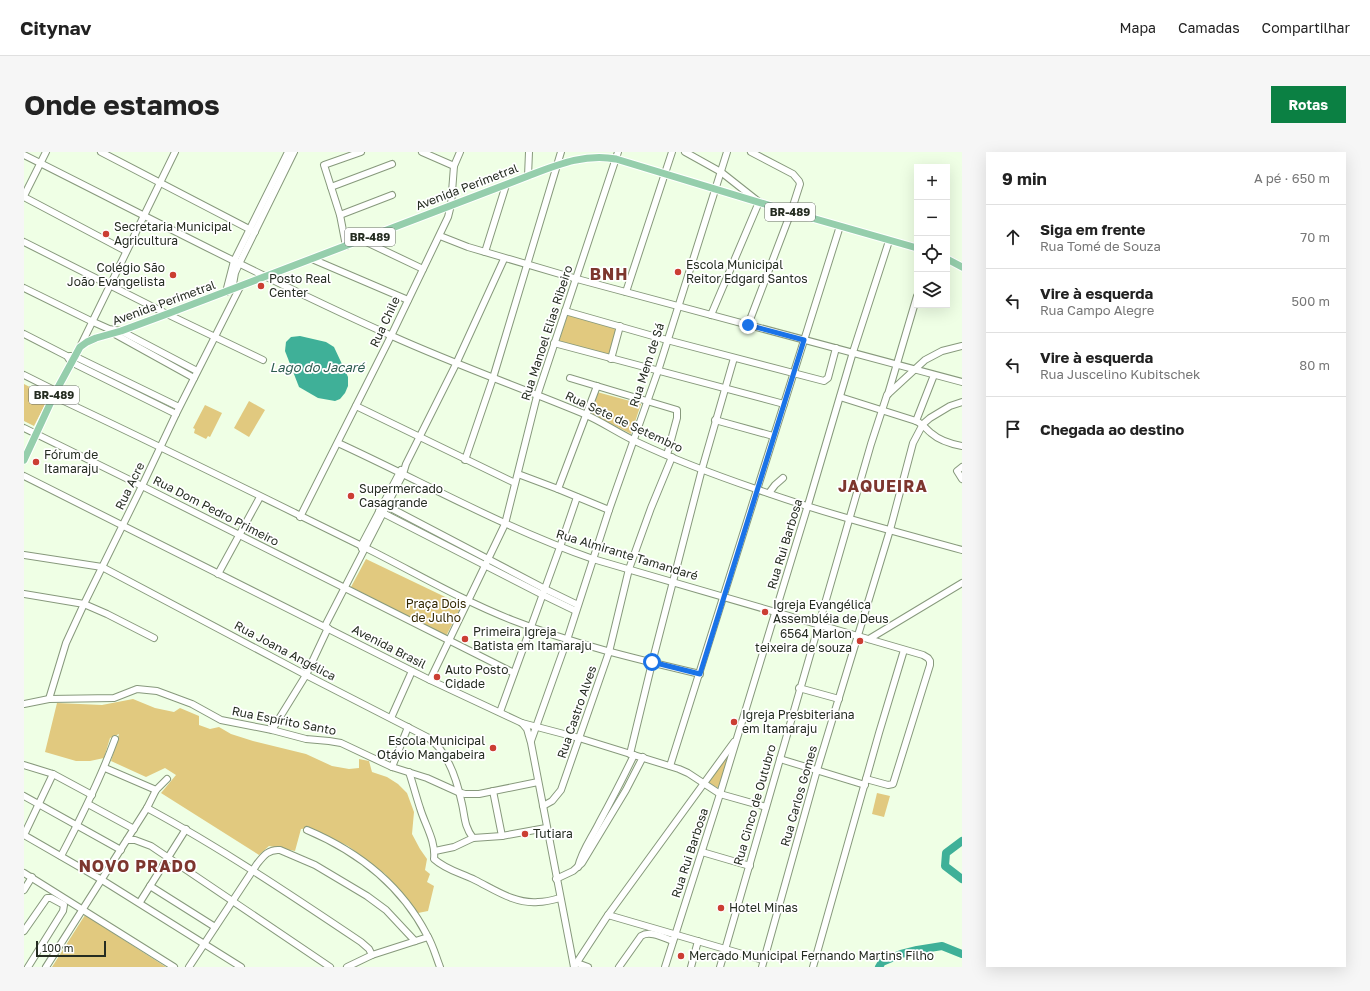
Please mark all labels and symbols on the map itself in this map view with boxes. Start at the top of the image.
street label: Avenida Perimetral [413,160,520,213]
road number: BR-489 [765,203,815,221]
place label: Secretaria Municipal Agricultura [114,219,232,248]
road number: BR-489 [345,228,395,246]
marker: Secretaria Municipal Agricultura [101,229,111,239]
place label: Escola Municipal Reitor Edgard Santos [686,257,808,286]
place label: Colégio São João Evangelista [67,260,165,289]
street label: Rua Manoel Elias Ribeiro [518,263,576,403]
district label: BNH [590,264,628,284]
marker: Escola Municipal Reitor Edgard Santos [673,267,683,277]
marker: Colégio São João Evangelista [168,270,178,280]
place label: Posto Real Center [269,271,331,300]
street label: Avenida Perimetral [110,277,218,328]
marker: Posto Real Center [256,281,266,291]
street label: Rua Chile [366,294,403,350]
route end [739,316,757,334]
street label: Rua Mem de Sá [626,321,667,409]
water label: Lago do Jacaré [270,359,366,375]
road number: BR-489 [29,386,79,404]
street label: Rua Sete de Setembro [563,388,685,455]
place label: Fórum de Itamaraju [44,447,99,476]
marker: Fórum de Itamaraju [31,457,41,467]
street label: Rua Acre [112,460,147,512]
street label: Rua Dom Pedro Primeiro [151,472,282,549]
district label: JAQUEIRA [838,476,928,496]
place label: Supermercado Casagrande [359,481,443,510]
marker: Supermercado Casagrande [346,491,356,501]
street label: Rua Rui Barbosa [764,497,805,591]
street label: Rua Almirante Tamandaré [554,526,700,583]
park label: Praça Dois de Julho [406,596,466,625]
place label: Igreja Evangélica Assembléia de Deus [773,597,889,626]
marker: Igreja Evangélica Assembléia de Deus [760,607,770,617]
street label: Rua Joana Angélica [232,617,339,684]
street label: Avenida Brasil [350,621,429,672]
place label: Primeira Igreja Batista em Itamaraju [473,624,592,653]
place label: 6564 Marlon teixeira de souza [755,626,852,655]
marker: Primeira Igreja Batista em Itamaraju [460,634,470,644]
marker: 6564 Marlon teixeira de souza [855,636,865,646]
route start [643,653,661,671]
place label: Auto Posto Cidade [445,662,508,691]
street label: Rua Castro Alves [554,664,599,760]
marker: Auto Posto Cidade [432,672,442,682]
street label: Rua Espírito Santo [231,703,337,738]
place label: Igreja Presbiteriana em Itamaraju [742,707,855,736]
marker: Igreja Presbiteriana em Itamaraju [729,717,739,727]
place label: Escola Municipal Otávio Mangabeira [377,733,485,762]
marker: Escola Municipal Otávio Mangabeira [488,743,498,753]
street label: Rua Cinco de Outubro [730,743,779,867]
street label: Rua Carlos Gomes [777,744,820,848]
street label: Rua Rui Barbosa [668,806,711,900]
place label: Tutiara [533,826,573,841]
marker: Tutiara [520,829,530,839]
district label: NOVO PRADO [79,856,197,876]
place label: Hotel Minas [729,900,798,915]
marker: Hotel Minas [716,903,726,913]
scale bar [36,939,106,958]
place label: Mercado Municipal Fernando Martins Filho [689,948,934,963]
marker: Mercado Municipal Fernando Martins Filho [676,951,686,961]

